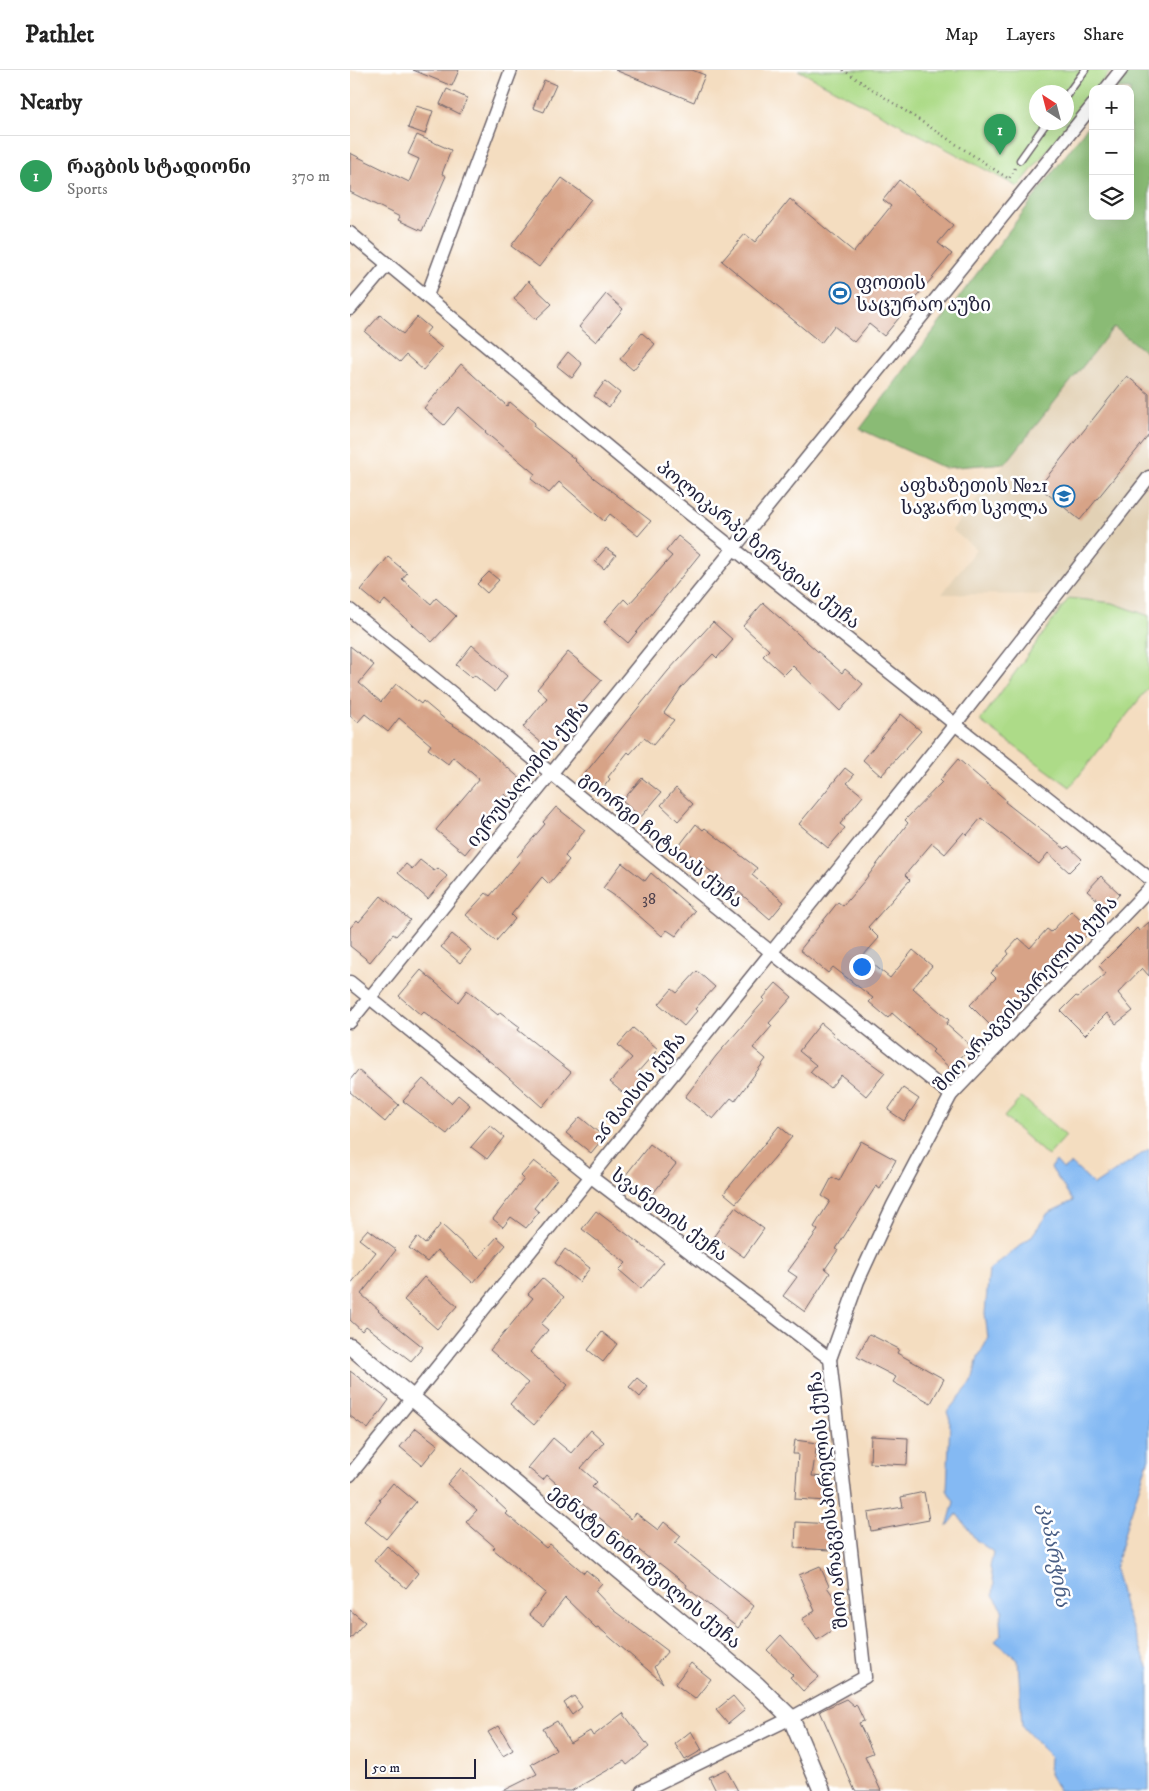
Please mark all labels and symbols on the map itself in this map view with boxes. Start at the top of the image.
north arrow [1029,85,1074,130]
pin: 1 [984,114,1016,155]
place label: ფოთის საცურაო აუზი [856,272,991,317]
sports icon: ფოთის საცურაო აუზი [828,281,852,305]
street label: პოლიკარპე ზერაგიას ქუჩა [652,456,865,634]
place label: აფხაზეთის №21 საჯარო სკოლა [900,475,1048,520]
school or university icon: აფხაზეთის №21 საჯარო სკოლა [1052,484,1076,508]
street label: იერუსალიმის ქუჩა [462,696,594,852]
street label: გიორგი ჩიტაიას ქუჩა [575,767,747,913]
house number: 38 [642,889,656,909]
street label: შიო არაგვისპირელის ქუჩა [929,892,1123,1097]
your location [849,954,875,980]
street label: 26 მაისის ქუჩა [587,1028,691,1148]
street label: სვანეთის ქუჩა [606,1164,732,1267]
street label: შიო არაგვისპირელის ქუჩა [804,1370,853,1630]
street label: ეგნატე ნინოშვილის ქუჩა [544,1480,746,1654]
water label: კაპარჭინა [1032,1502,1075,1609]
scale bar [365,1756,476,1779]

